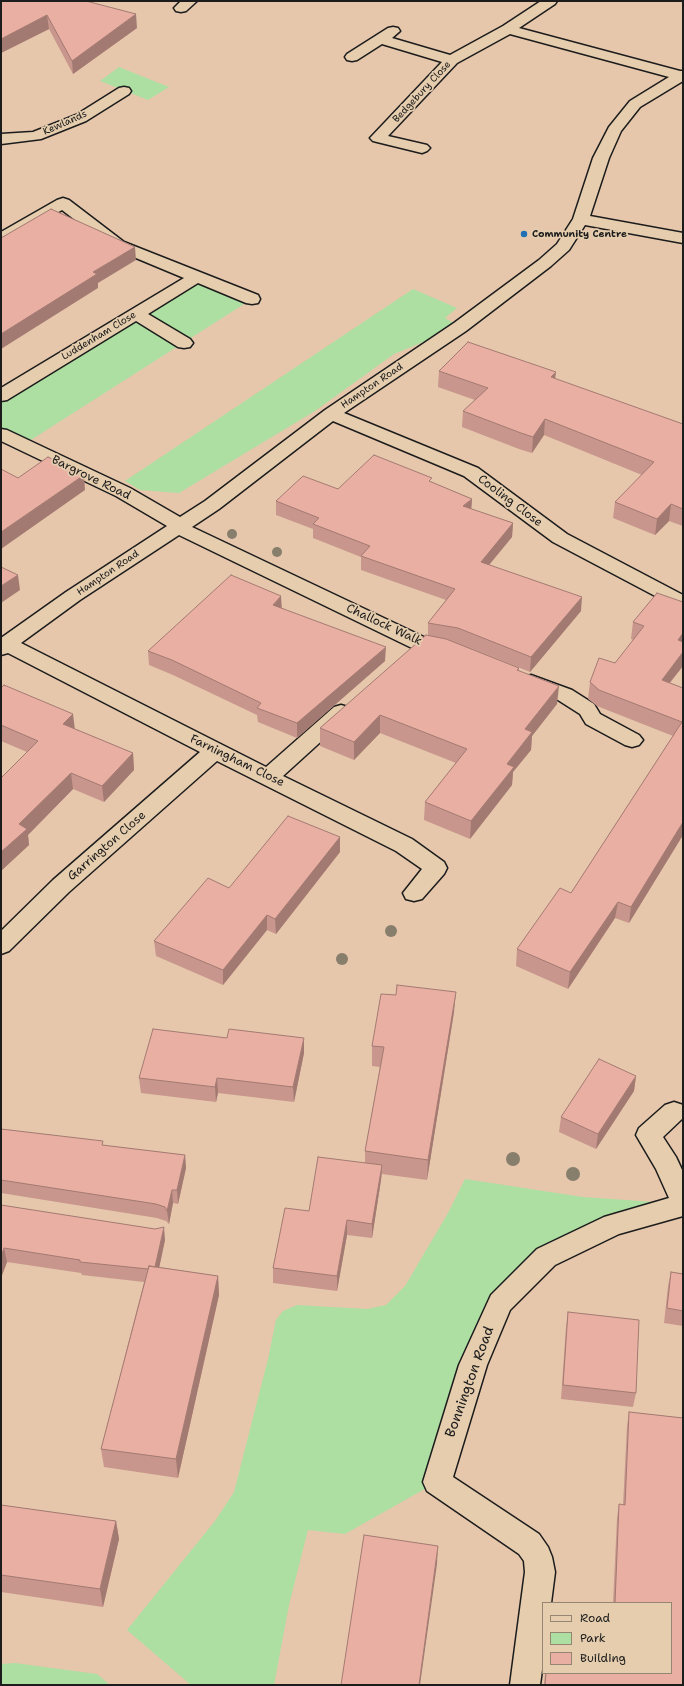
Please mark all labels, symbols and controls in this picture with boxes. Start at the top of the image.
street label: Bedgebury Close [390,59,454,125]
street label: Kewlands [41,108,89,138]
place label: Community Centre [532,228,627,240]
marker: Community Centre [519,229,529,239]
street label: Luddenham Close [60,309,138,363]
street label: Hampton Road [339,361,405,411]
street label: Bargrove Road [49,453,133,503]
street label: Cooling Close [475,472,545,530]
street label: Hampton Road [75,548,141,598]
street label: Challock Walk [344,601,424,649]
street label: Farningham Close [187,732,287,790]
street label: Garrington Close [65,808,149,884]
street label: Bonnington Road [442,1324,498,1440]
legend [542,1602,672,1674]
text: Road [580,1610,610,1626]
text: Park [580,1630,606,1646]
text: Building [580,1650,626,1666]

